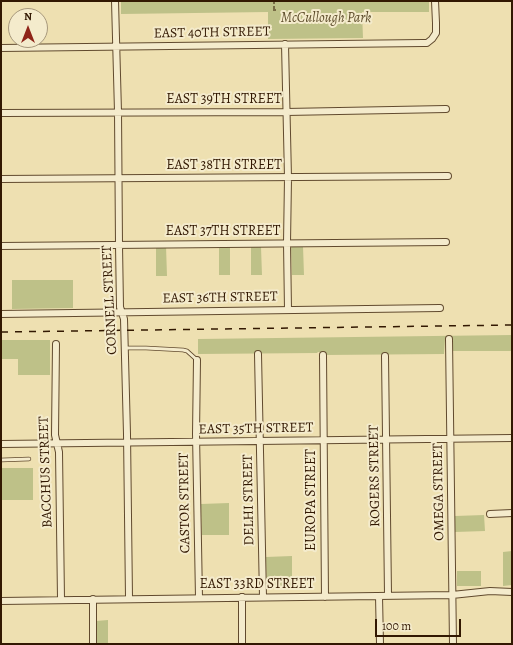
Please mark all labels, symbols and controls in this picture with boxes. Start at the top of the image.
north arrow [8,8,48,48]
text: N [24,9,32,24]
park label: McCullough Park [281,11,371,27]
street label: EAST 40TH STREET [153,24,271,42]
street label: EAST 39TH STREET [166,92,282,108]
street label: EAST 38TH STREET [166,158,282,174]
street label: EAST 37TH STREET [166,224,280,240]
street label: CORNELL STREET [99,245,121,355]
street label: EAST 36TH STREET [162,289,278,307]
street label: BACCHUS STREET [36,416,56,528]
street label: EAST 35TH STREET [198,420,314,438]
street label: ROGERS STREET [366,425,384,527]
street label: OMEGA STREET [430,443,448,541]
street label: EUROPA STREET [304,449,320,551]
street label: CASTOR STREET [176,453,194,553]
street label: DELHI STREET [240,454,258,546]
street label: EAST 33RD STREET [200,577,314,593]
scale bar [377,611,463,637]
text: 100 m [382,618,411,634]

